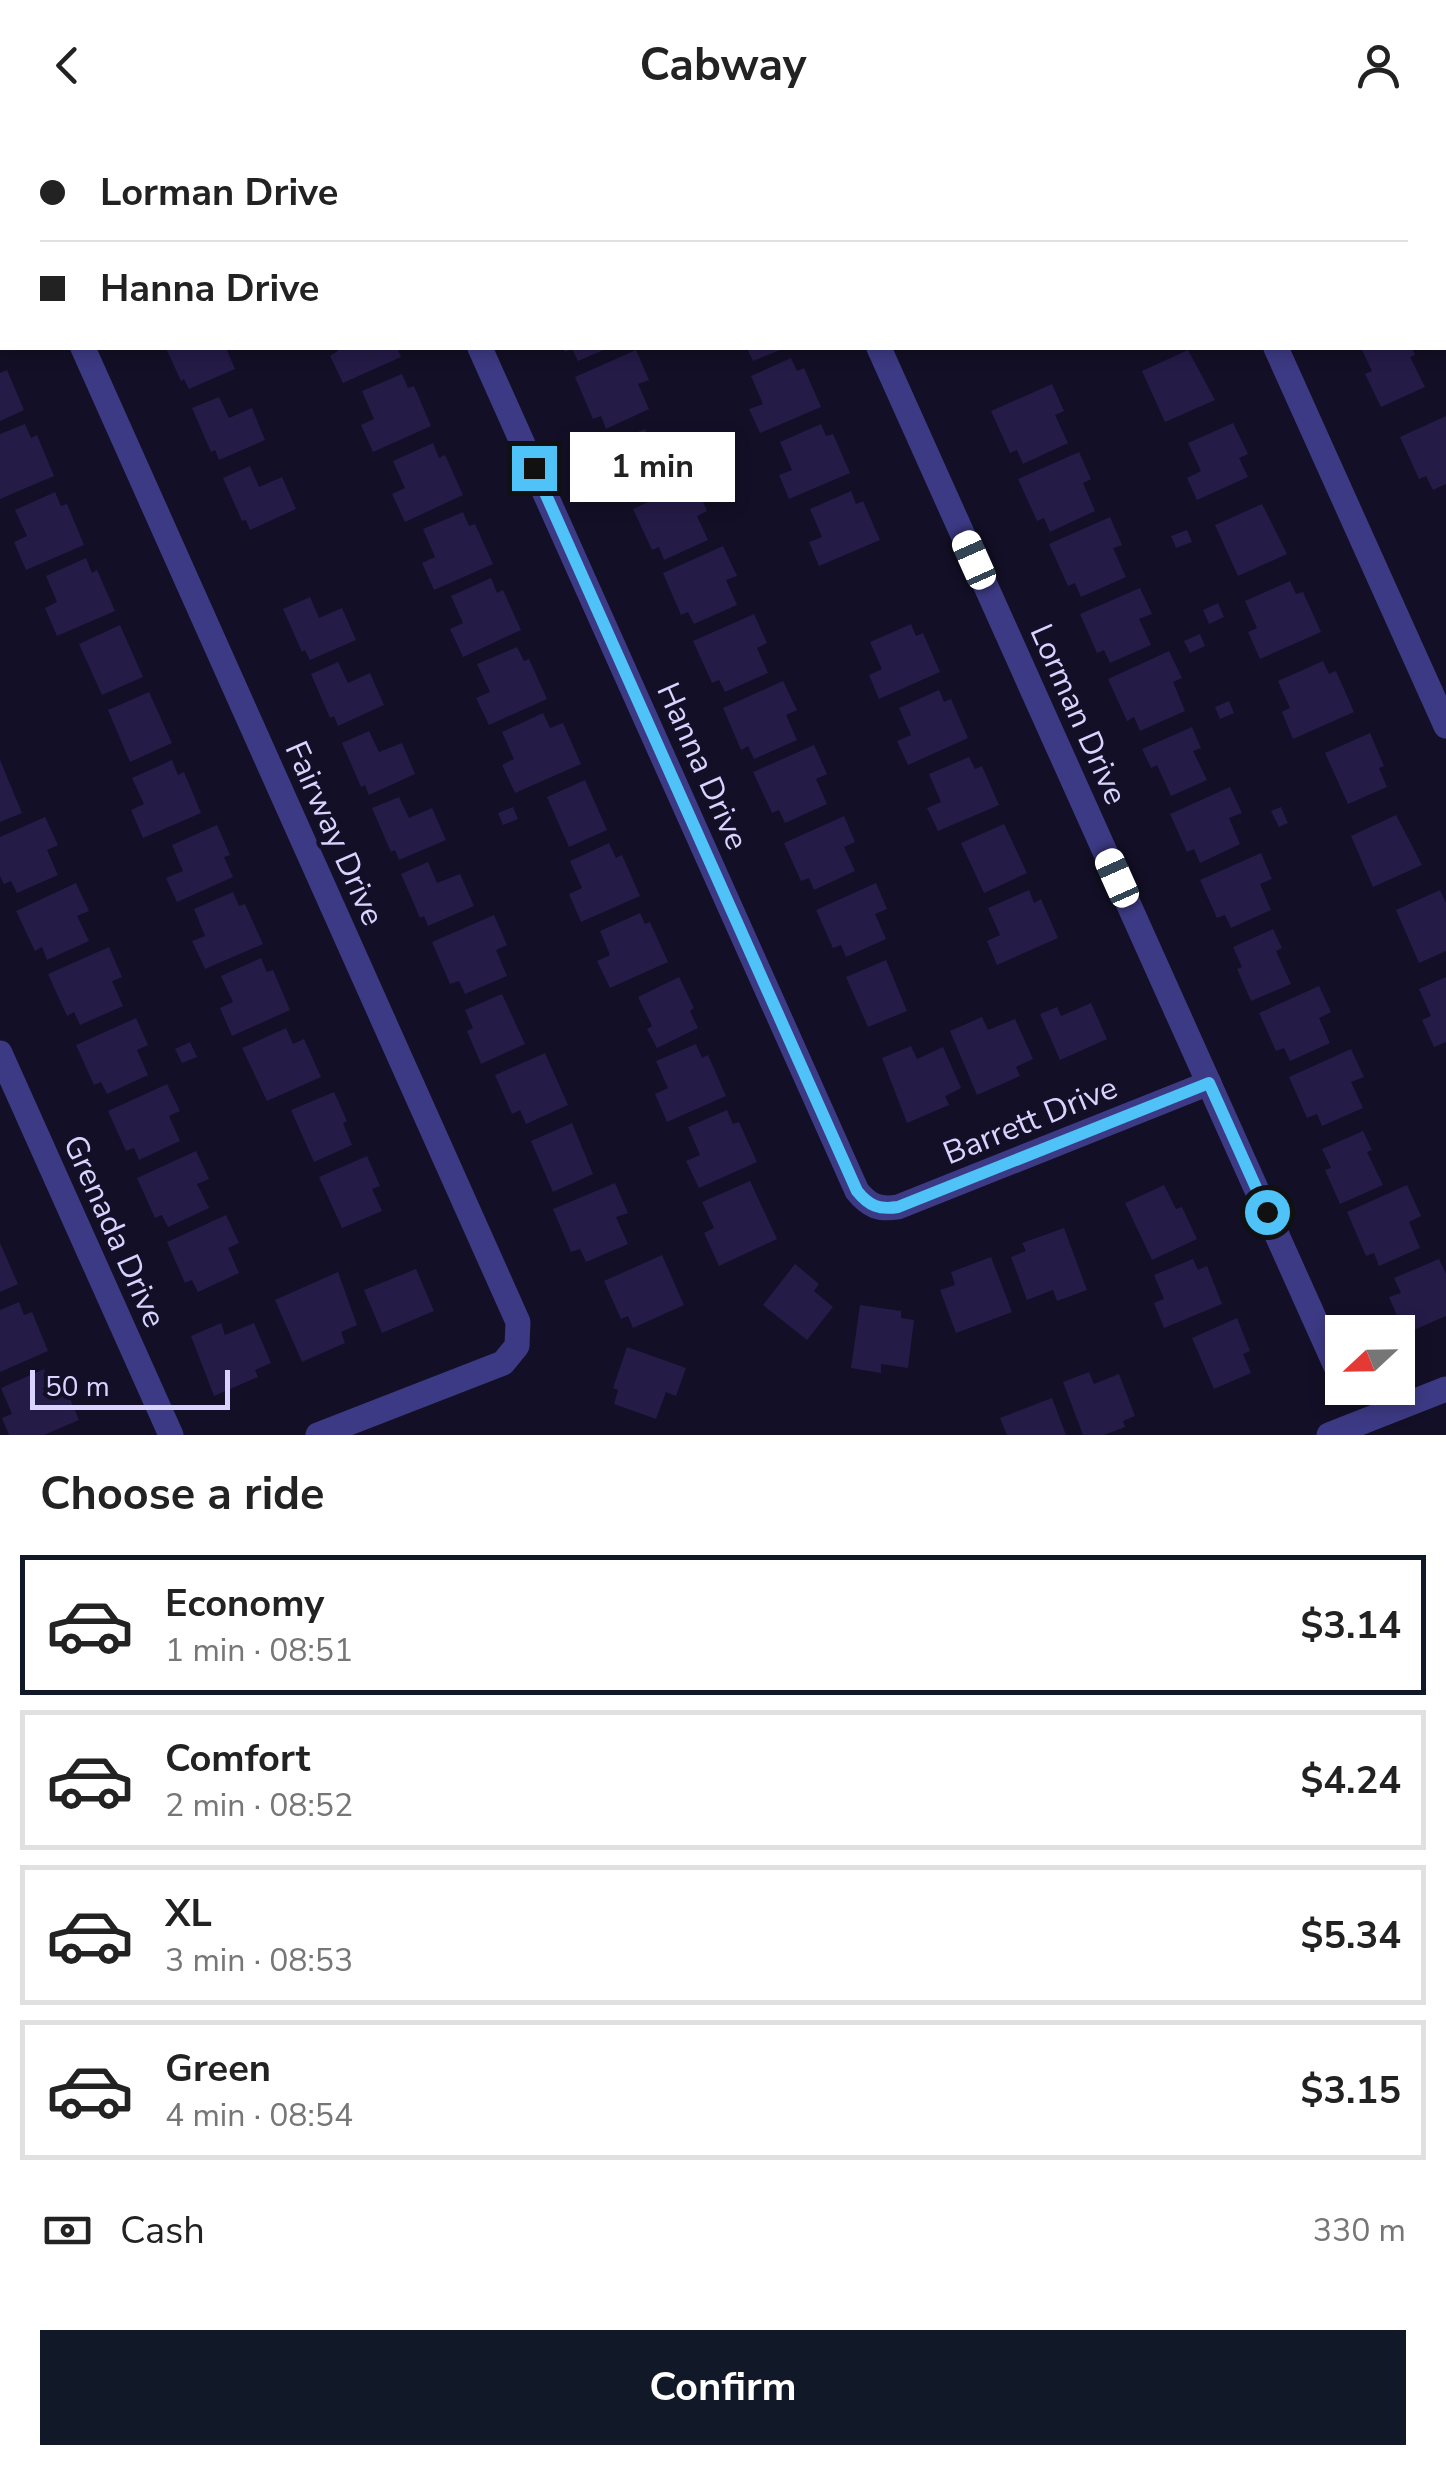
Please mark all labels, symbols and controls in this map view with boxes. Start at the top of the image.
text: Cabway [640,35,806,96]
icon: back [40,38,95,93]
icon: person [1351,38,1406,93]
text: Lorman Drive [100,167,338,218]
text: Hanna Drive [100,263,319,314]
callout: 1 min [569,433,734,503]
text: 1 min [611,445,694,488]
route end [512,446,557,491]
car [948,526,1000,594]
street label: Lorman Drive [1020,617,1137,811]
street label: Hanna Drive [647,676,759,857]
street label: Fairway Drive [275,734,394,932]
car [1091,844,1143,912]
street label: Barrett Drive [937,1066,1124,1175]
street label: Grenada Drive [53,1128,176,1334]
route start [1245,1190,1290,1235]
north arrow [1325,1315,1415,1405]
map controls [1325,1315,1415,1405]
scale bar [30,1365,230,1410]
text: 50 m [45,1368,110,1406]
text: Choose a ride [40,1464,325,1525]
text: Economy [165,1578,324,1629]
icon: car [45,1580,135,1670]
text: $3.14 [1300,1600,1401,1651]
text: 1 min · 08:51 [165,1629,353,1672]
text: Comfort [165,1733,310,1784]
icon: car [45,1735,135,1825]
text: $4.24 [1300,1755,1401,1806]
text: 2 min · 08:52 [165,1784,353,1827]
text: XL [165,1888,212,1939]
icon: car [45,1890,135,1980]
text: $5.34 [1300,1910,1401,1961]
text: 3 min · 08:53 [165,1939,353,1982]
text: Green [165,2043,271,2094]
icon: car [45,2045,135,2135]
text: $3.15 [1300,2065,1401,2116]
text: 4 min · 08:54 [165,2094,353,2137]
icon: cash [40,2203,95,2258]
text: Cash [120,2205,205,2256]
text: 330 m [1313,2209,1406,2252]
button: Confirm [40,2330,1406,2445]

